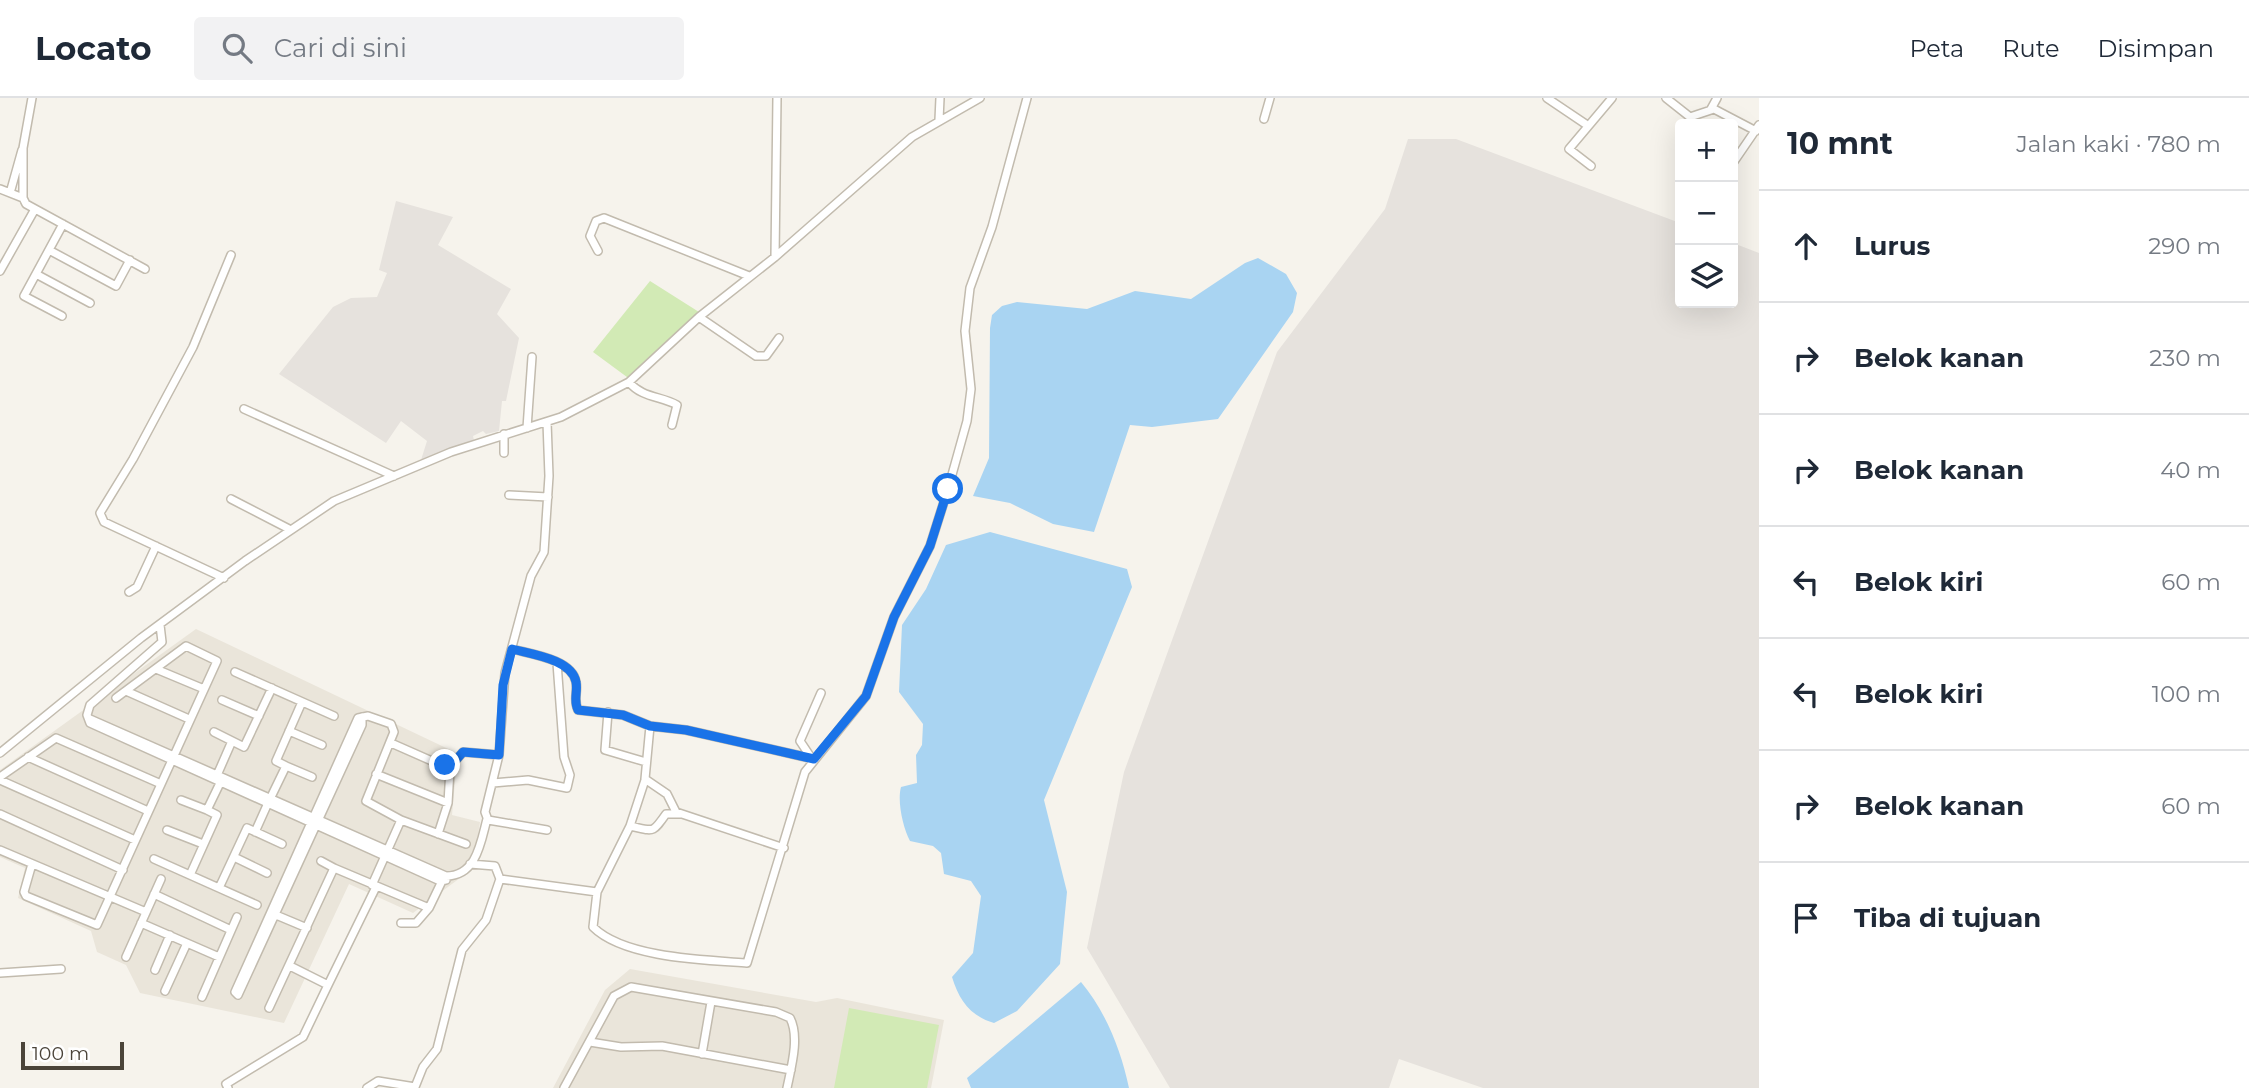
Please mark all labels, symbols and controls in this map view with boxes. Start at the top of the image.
search box [194,17,684,80]
text: Locato [35,28,152,68]
icon: search [218,29,256,67]
text: Cari di sini [274,32,407,64]
text: Peta [1909,34,1964,63]
text: Rute [2002,34,2060,63]
text: Disimpan [2098,34,2214,63]
map controls [1675,119,1738,308]
button: + [1675,119,1738,182]
text: 10 mnt [1787,125,1893,162]
text: Jalan kaki · 780 m [2016,130,2221,158]
button: − [1675,182,1738,245]
icon: ahead [1787,227,1825,265]
text: Lurus [1854,230,1930,262]
text: 290 m [2148,232,2221,260]
button: layers [1675,245,1738,308]
icon: right [1787,339,1825,377]
text: Belok kanan [1854,342,2024,374]
text: 230 m [2149,344,2221,372]
icon: right [1787,451,1825,489]
text: Belok kanan [1854,454,2024,486]
text: 40 m [2160,456,2221,484]
route start [932,473,963,504]
icon: left [1787,563,1825,601]
text: Belok kiri [1854,566,1983,598]
text: 60 m [2161,568,2221,596]
icon: left [1787,675,1825,713]
text: Belok kiri [1854,678,1983,710]
text: 100 m [2152,680,2221,708]
route end [429,749,460,780]
icon: right [1787,787,1825,825]
text: Belok kanan [1854,790,2024,822]
text: 60 m [2161,792,2221,820]
icon: arrive [1787,899,1825,937]
text: Tiba di tujuan [1854,902,2041,934]
scale bar [21,1039,124,1071]
text: 100 m [32,1042,89,1065]

